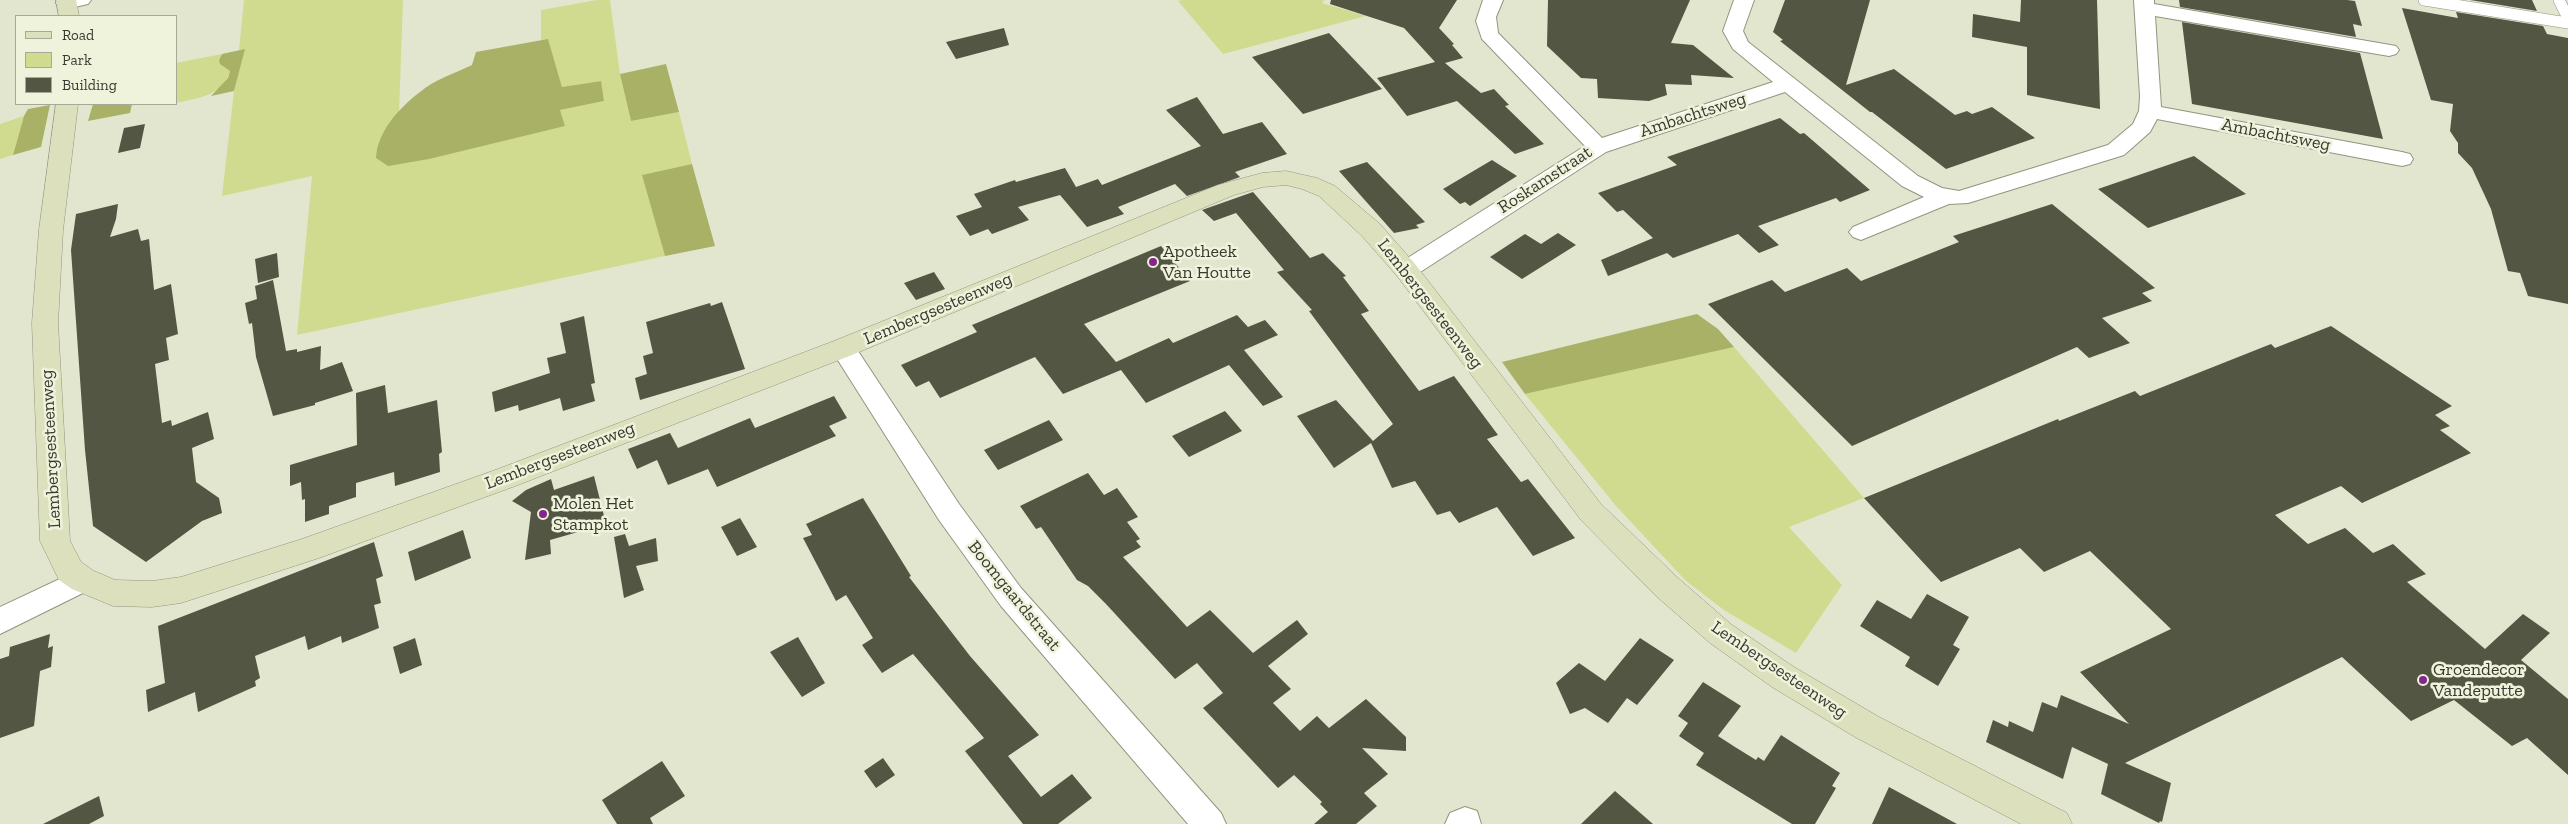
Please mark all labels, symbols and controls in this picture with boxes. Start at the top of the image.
legend [15,15,178,105]
text: Road [62,26,94,44]
text: Park [62,51,92,69]
text: Building [62,76,117,94]
street label: Ambachtsweg [1637,88,1749,142]
street label: Ambachtsweg [2220,114,2332,156]
street label: Roskamstraat [1494,142,1596,218]
street label: Lembergsesteenweg [1373,235,1487,373]
place label: Apotheek Van Houtte [1163,241,1251,284]
marker: Apotheek Van Houtte [1147,256,1159,268]
street label: Lembergsesteenweg [861,268,1015,350]
street label: Lembergsesteenweg [36,369,66,529]
street label: Lembergsesteenweg [482,417,638,495]
place label: Molen Het Stampkot [553,493,634,536]
marker: Molen Het Stampkot [537,508,549,520]
street label: Boomgaardstraat [963,536,1065,656]
street label: Lembergsesteenweg [1707,617,1851,723]
place label: Groendecor Vandeputte [2433,659,2524,702]
marker: Groendecor Vandeputte [2417,674,2429,686]

